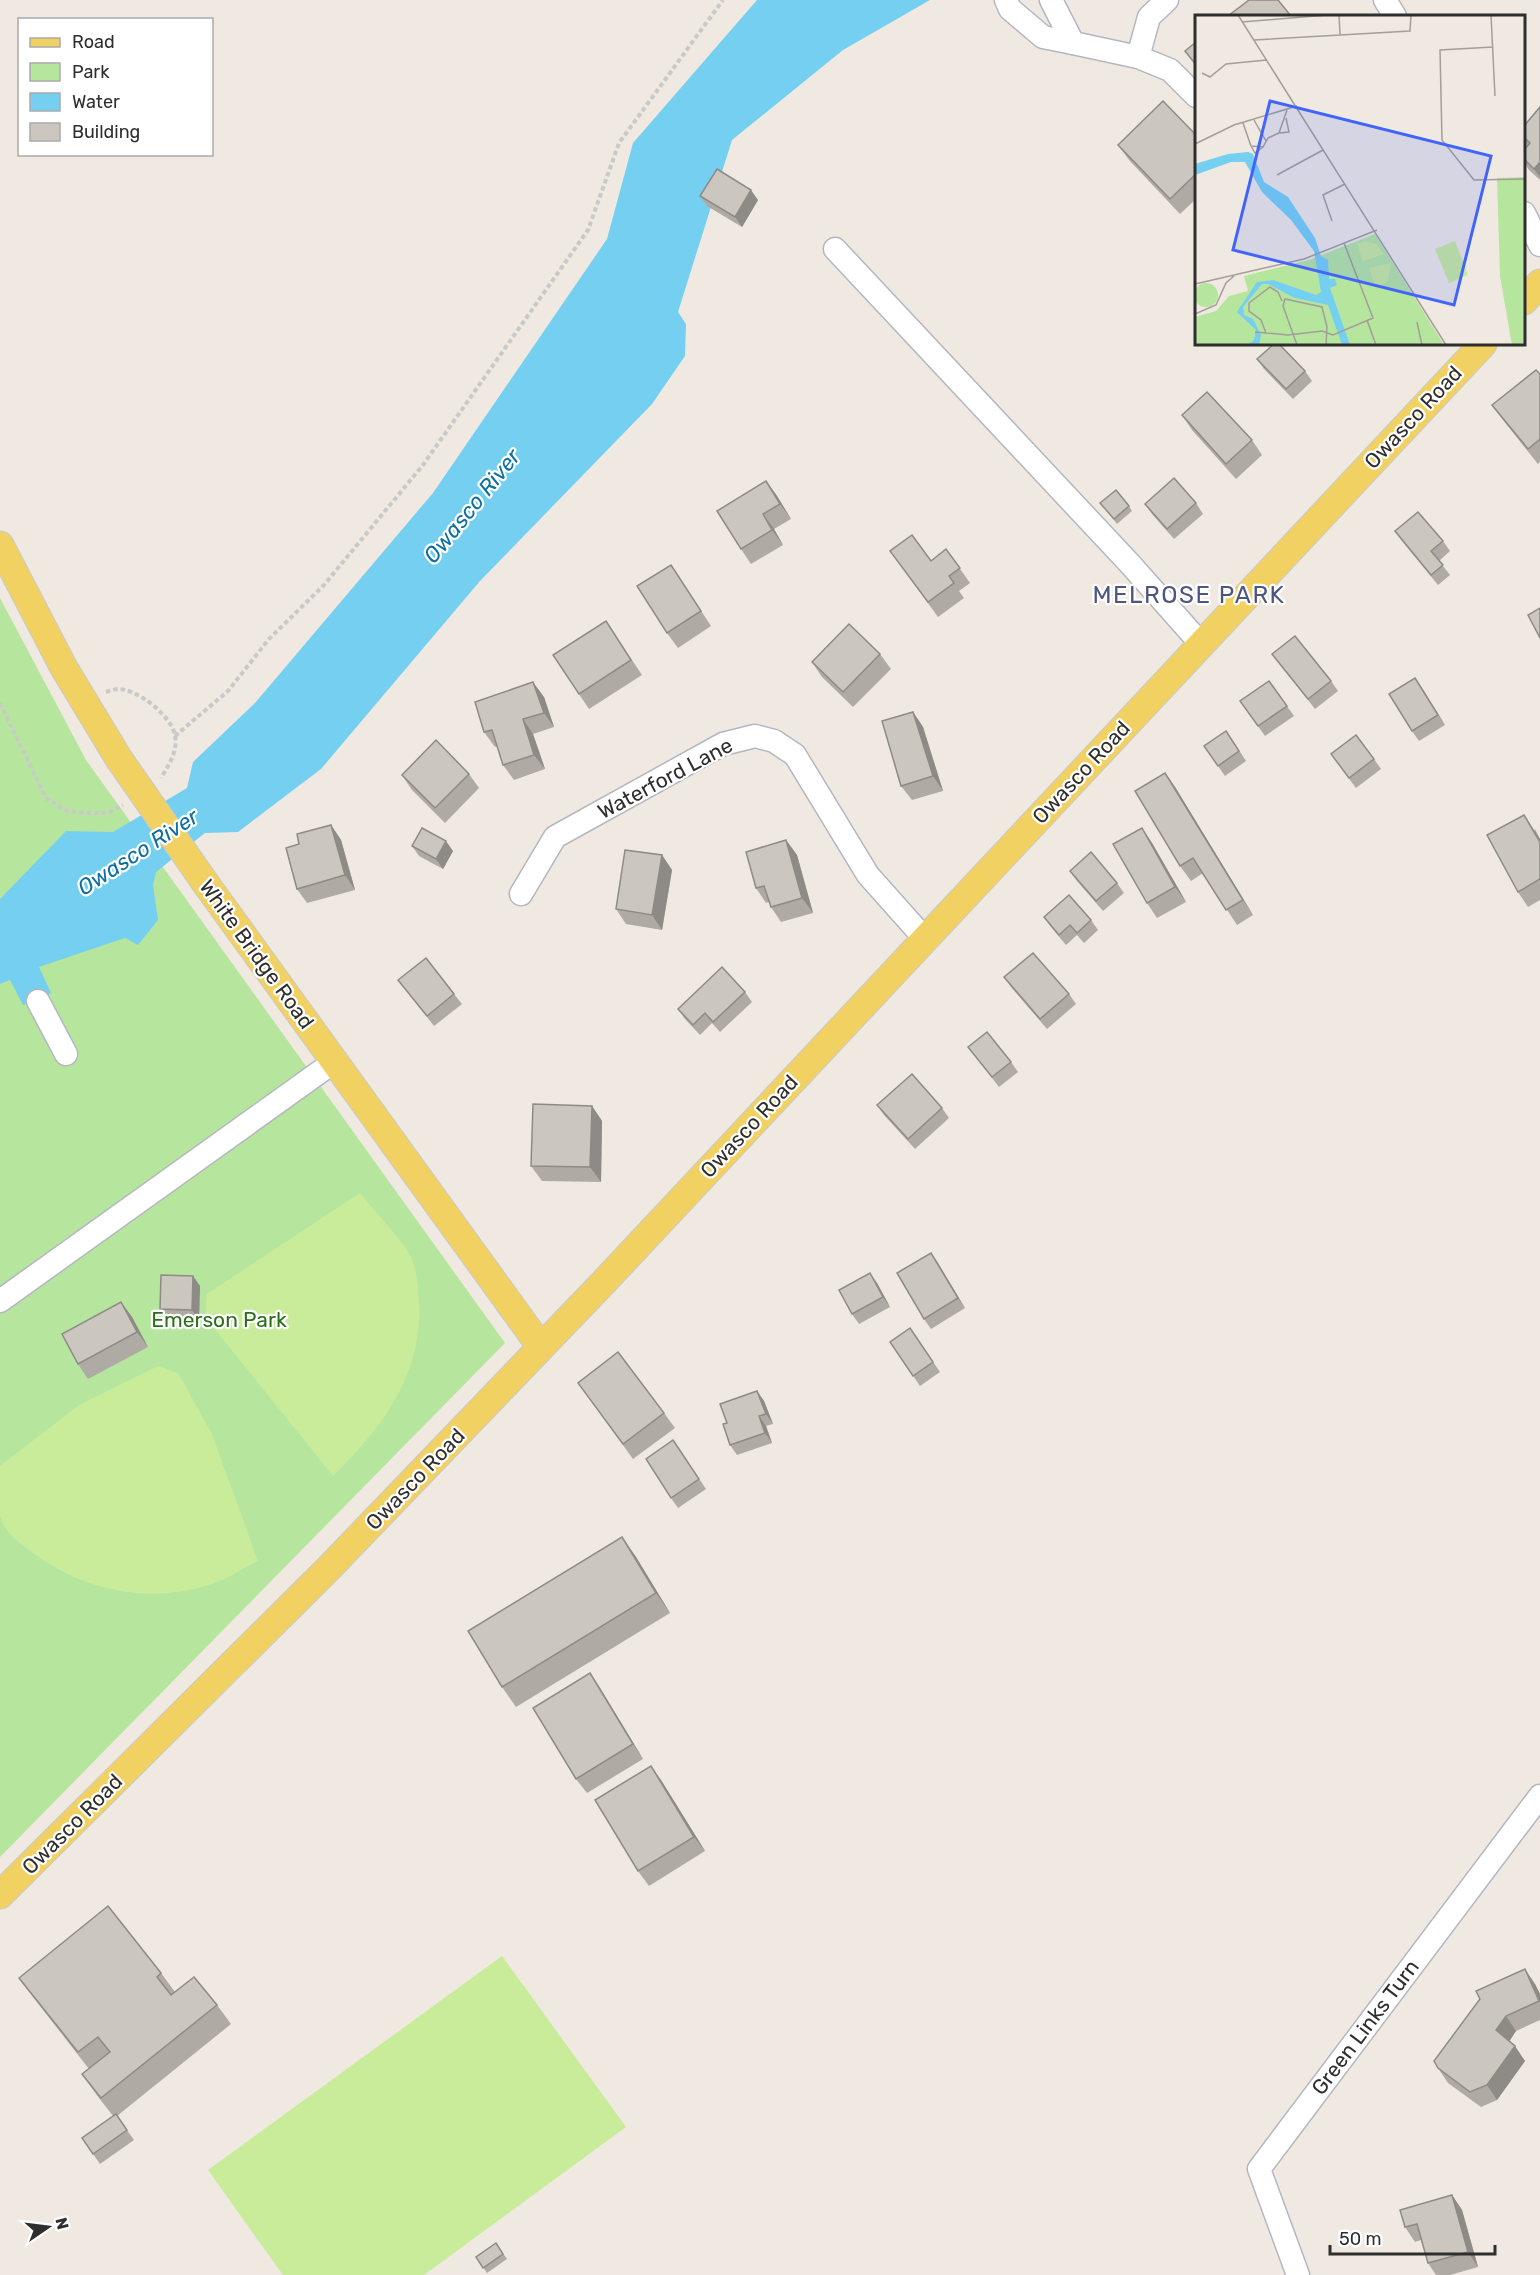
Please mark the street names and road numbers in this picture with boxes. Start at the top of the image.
street label: Owasco Road [1359,360,1467,474]
street label: Owasco Road [1027,715,1135,829]
street label: Waterford Lane [593,732,737,824]
street label: White Bridge Road [194,874,320,1034]
street label: Owasco Road [695,1069,803,1183]
street label: Owasco Road [360,1423,470,1535]
street label: Owasco Road [17,1769,127,1879]
street label: Green Links Turn [1306,1954,1424,2100]

